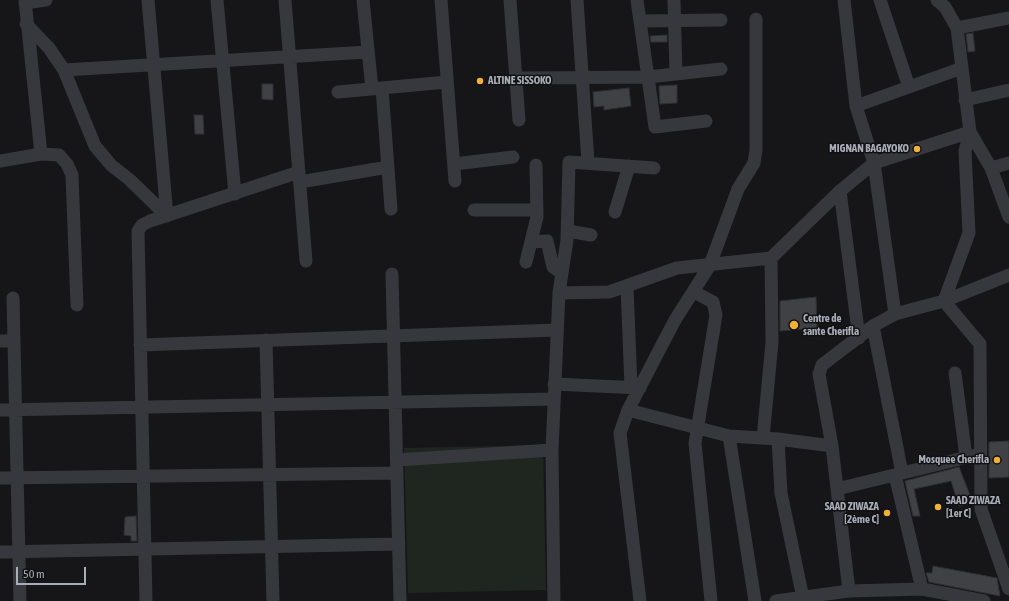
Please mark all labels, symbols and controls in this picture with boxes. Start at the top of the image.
place label: ALTINE SISSOKO [488,74,552,88]
marker: ALTINE SISSOKO [475,76,485,86]
place label: MIGNAN BAGAYOKO [829,142,909,156]
marker: MIGNAN BAGAYOKO [912,144,922,154]
place label: Centre de sante Cherifla [803,312,859,338]
marker: Centre de sante Cherifla [788,319,800,331]
place label: Mosquee Cherifla [918,453,989,467]
marker: Mosquee Cherifla [992,455,1002,465]
place label: SAAD ZIWAZA [1er C] [946,494,1000,520]
place label: SAAD ZIWAZA [2ème C] [825,500,879,526]
marker: SAAD ZIWAZA [1er C] [933,502,943,512]
marker: SAAD ZIWAZA [2ème C] [882,508,892,518]
scale bar [18,559,88,585]
text: 50 m [23,567,45,581]

